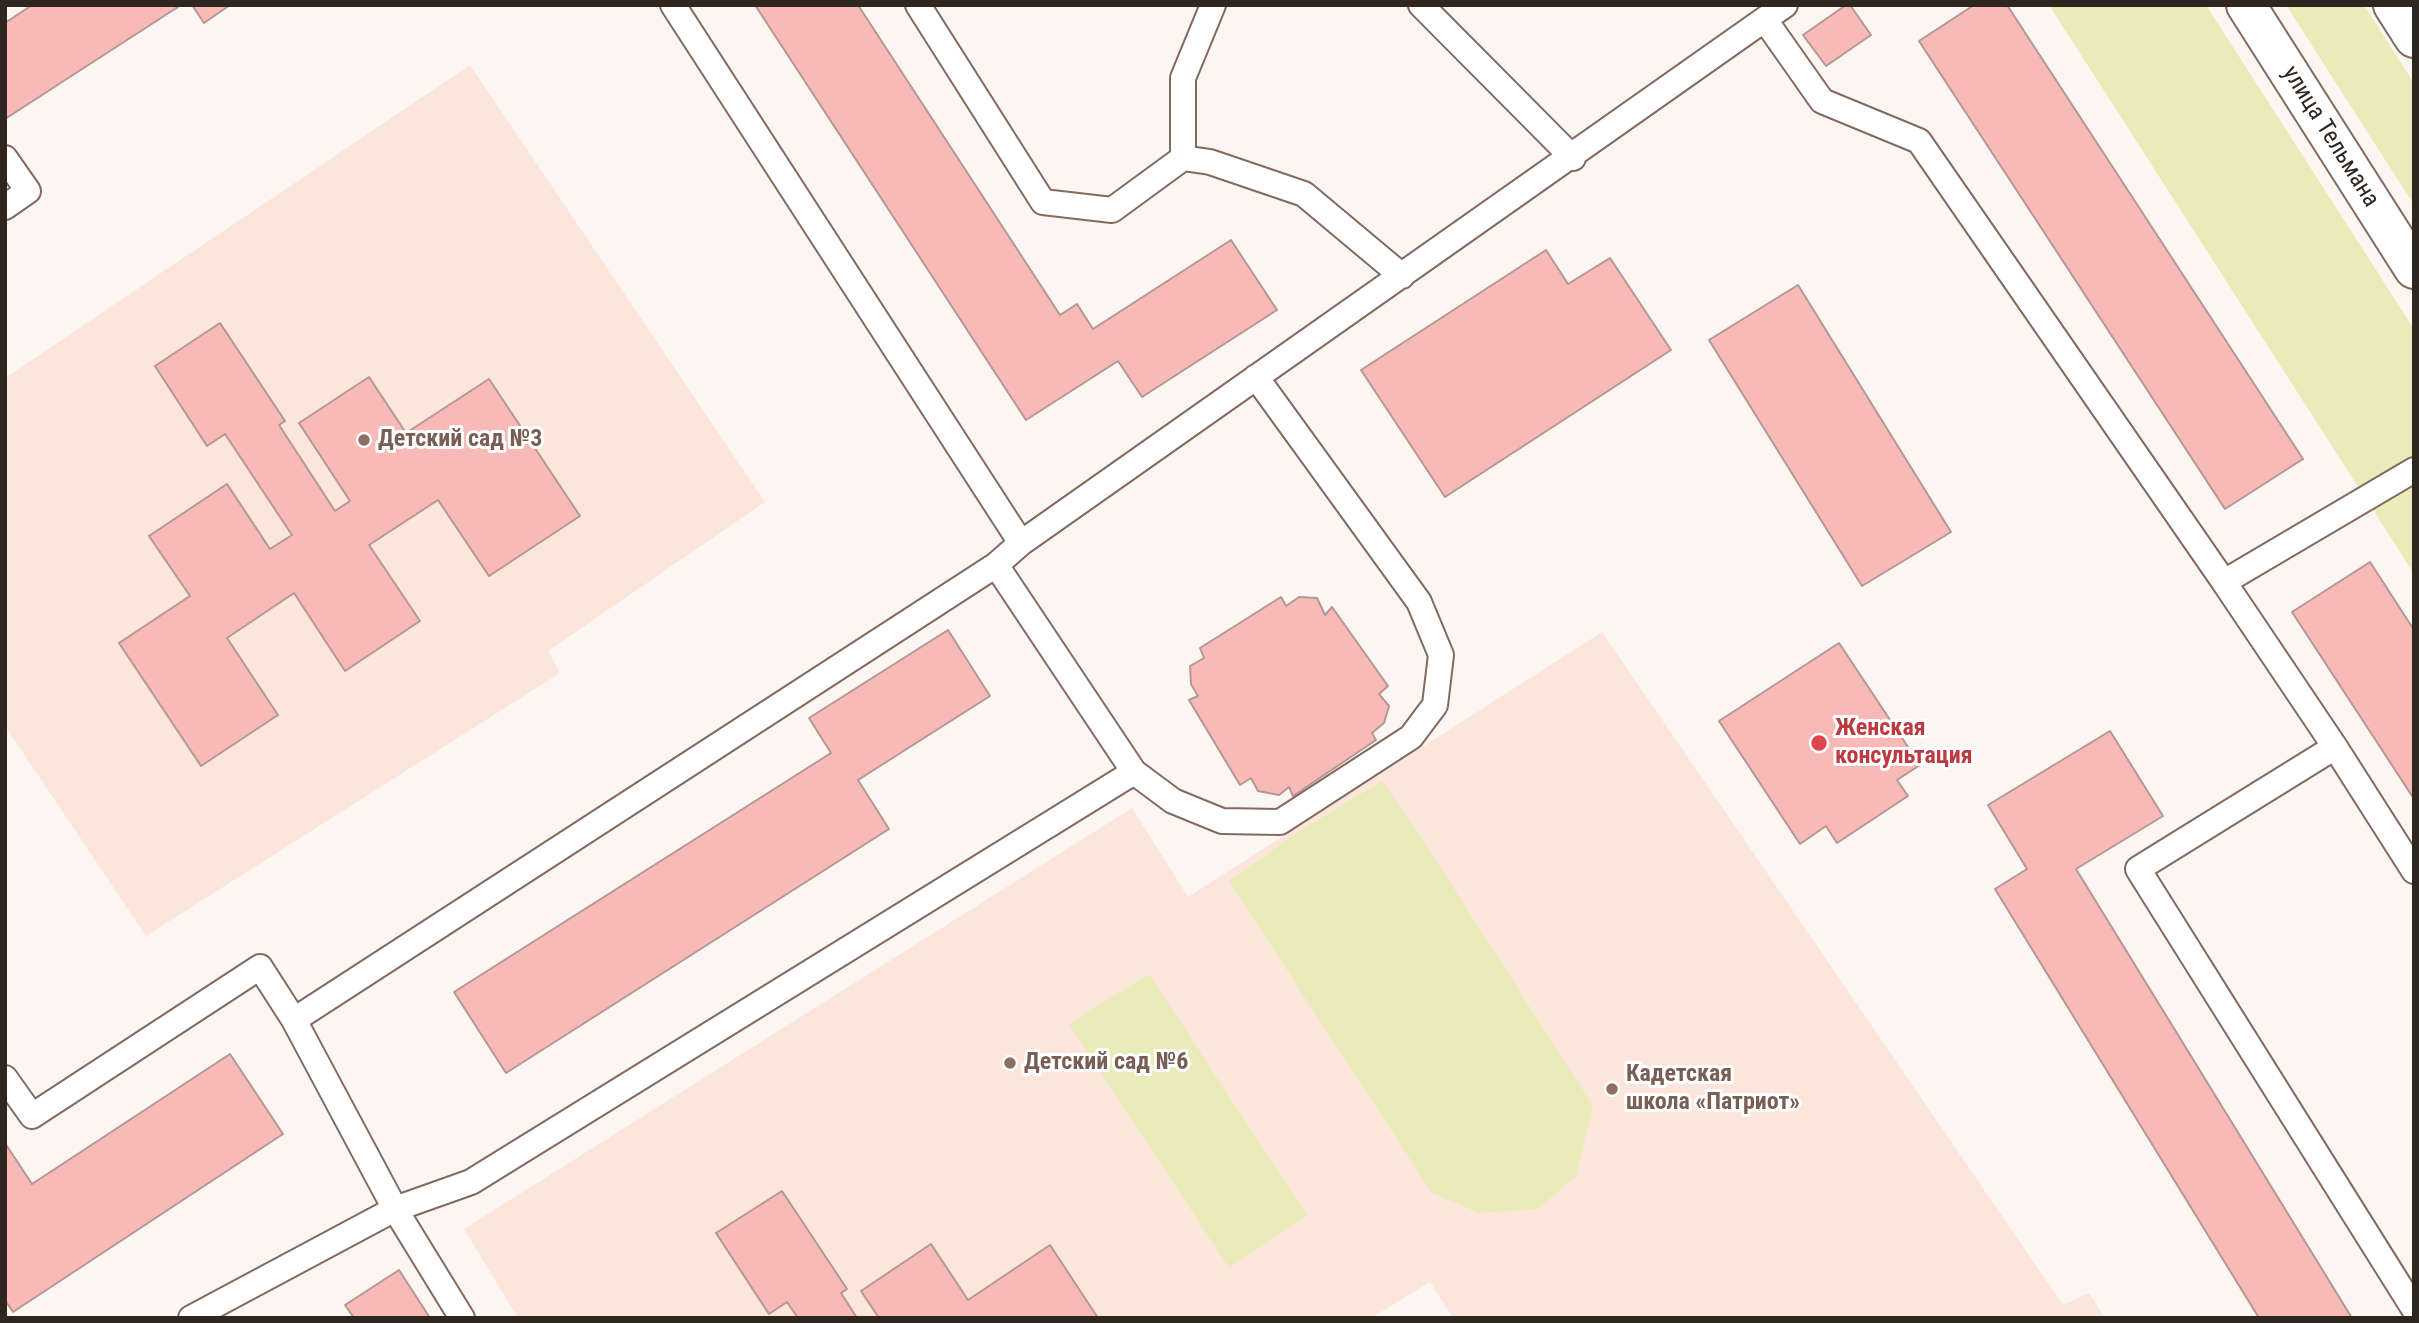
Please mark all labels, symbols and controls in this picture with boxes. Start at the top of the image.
street label: улица Тельмана [2275,61,2385,213]
place label: Детский сад №3 [378,426,542,454]
marker: Детский сад №3 [356,432,372,448]
place label: Женская консультация [1835,715,1973,771]
marker: Женская консультация [1809,733,1829,753]
place label: Детский сад №6 [1024,1049,1188,1077]
marker: Детский сад №6 [1002,1055,1018,1071]
place label: Кадетская школа «Патриот» [1626,1061,1800,1117]
marker: Кадетская школа «Патриот» [1604,1081,1620,1097]

